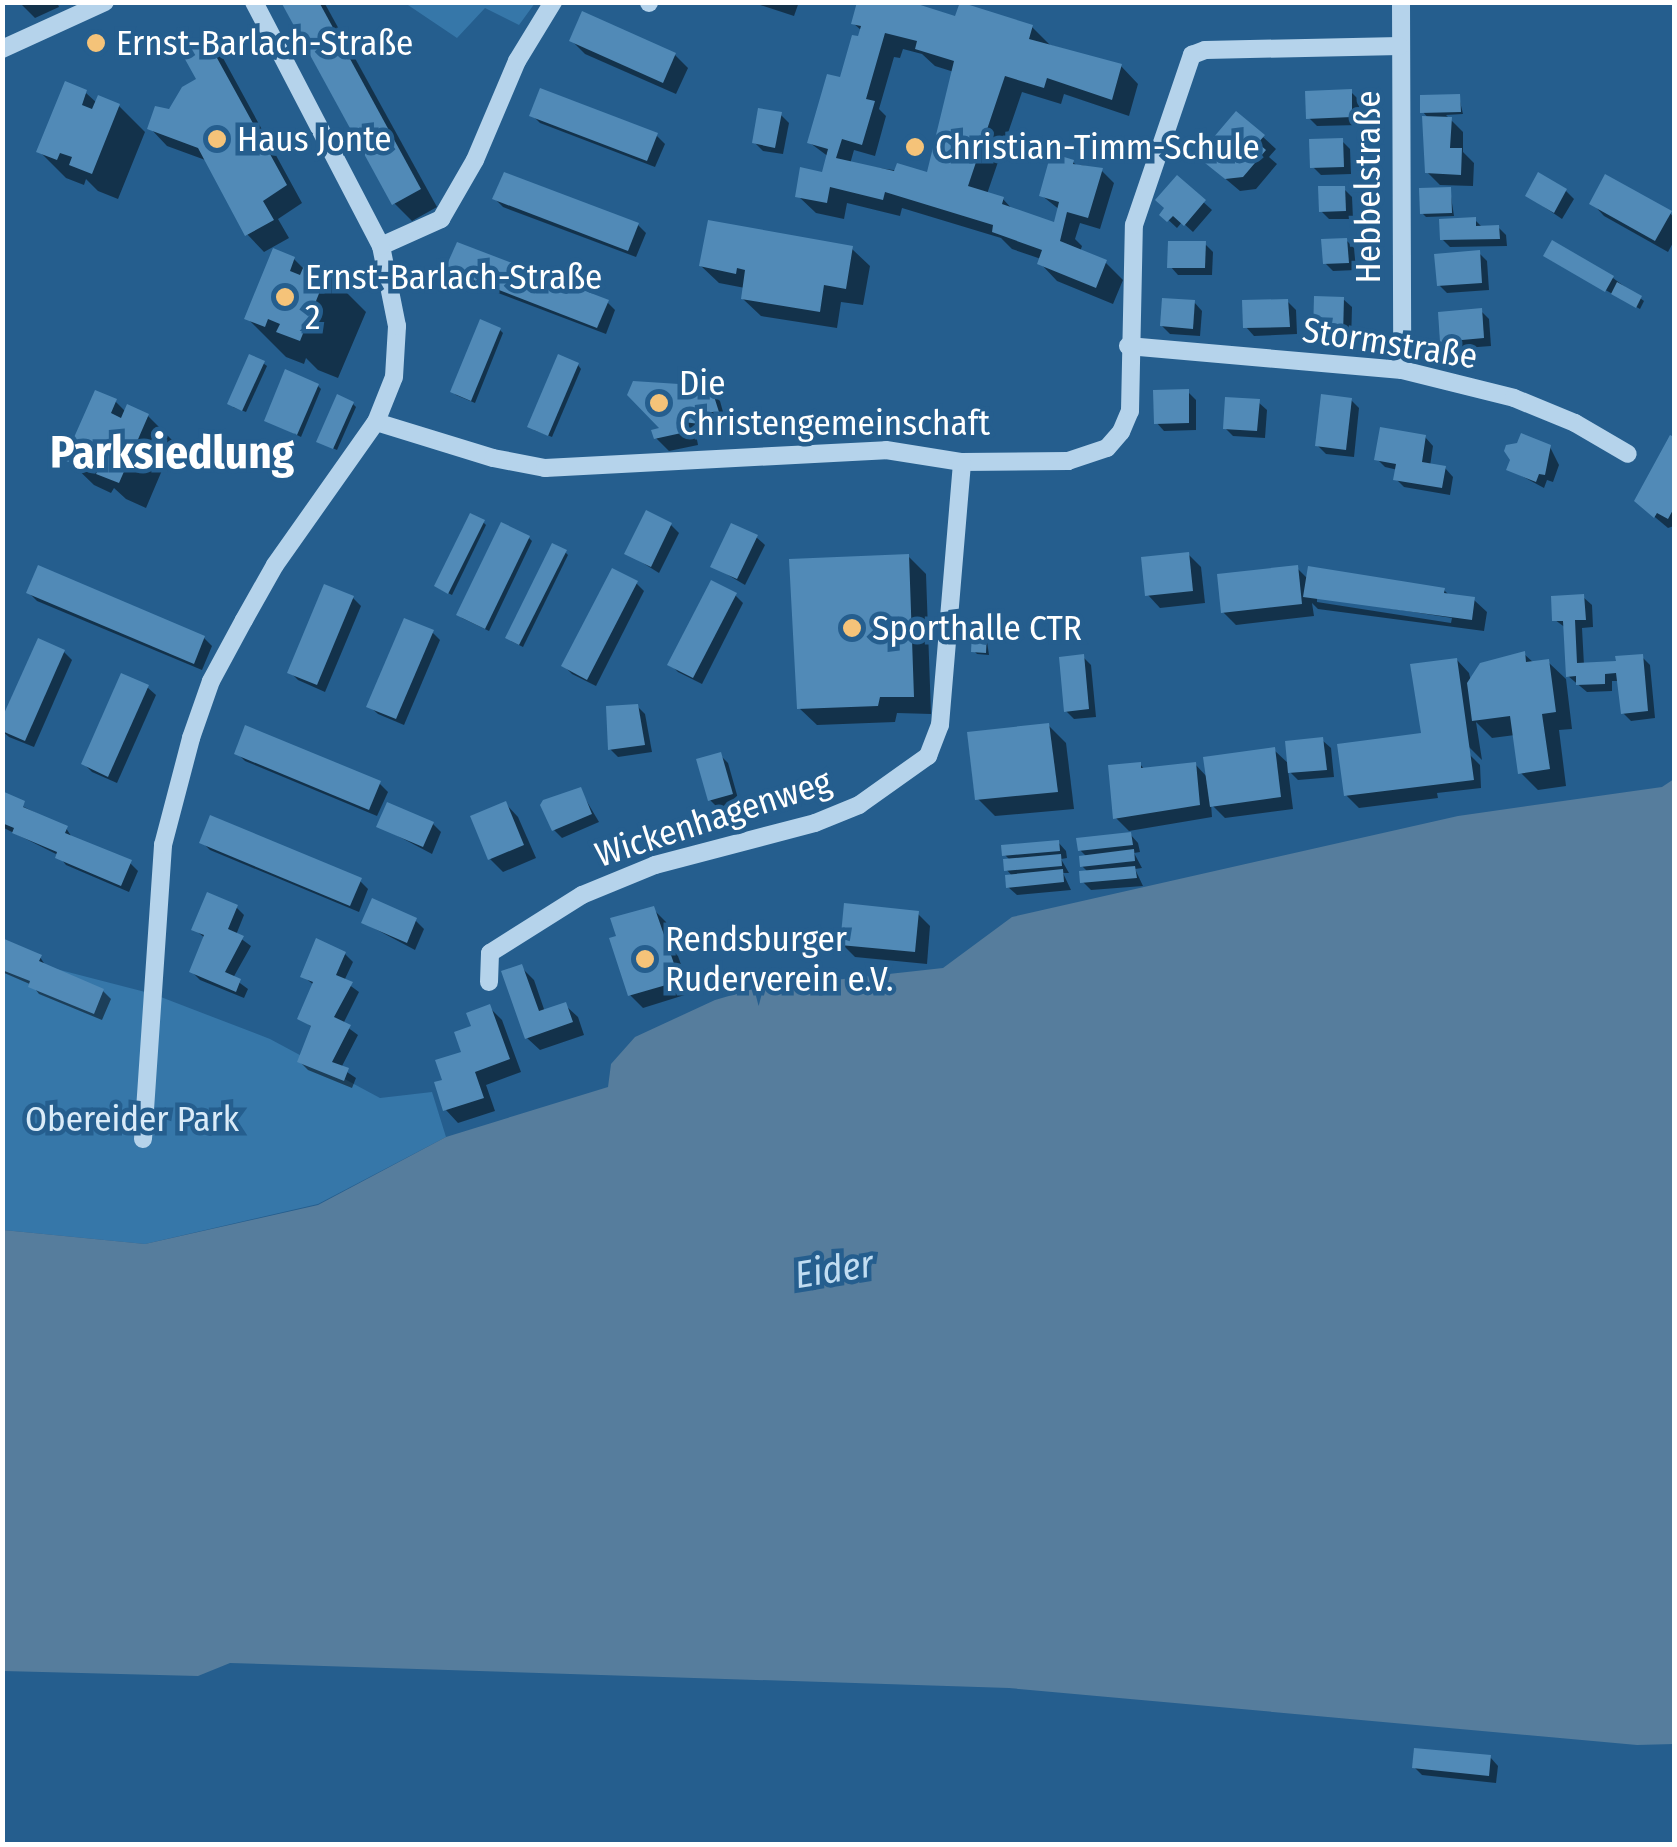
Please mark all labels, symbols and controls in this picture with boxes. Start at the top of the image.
place label: Ernst-Barlach-Straße [116,22,413,64]
marker: Ernst-Barlach-Straße [85,32,107,54]
street label: Hebbelstraße [1347,91,1389,283]
place label: Haus Jonte [237,118,391,160]
place label: Christian-Timm-Schule [935,126,1260,168]
marker: Haus Jonte [206,128,228,150]
marker: Christian-Timm-Schule [904,136,926,158]
place label: Ernst-Barlach-Straße 2 [305,256,602,338]
marker: Ernst-Barlach-Straße 2 [274,286,296,308]
street label: Stormstraße [1300,308,1480,378]
place label: Die Christengemeinschaft [679,362,990,444]
marker: Die Christengemeinschaft [648,392,670,414]
district label: Parksiedlung [50,427,294,481]
place label: Sporthalle CTR [872,607,1082,649]
marker: Sporthalle CTR [841,617,863,639]
street label: Wickenhagenweg [590,760,836,876]
place label: Rendsburger Ruderverein e.V. [665,918,893,1000]
marker: Rendsburger Ruderverein e.V. [634,948,656,970]
park label: Obereider Park [25,1098,239,1140]
water label: Eider [791,1241,877,1299]

